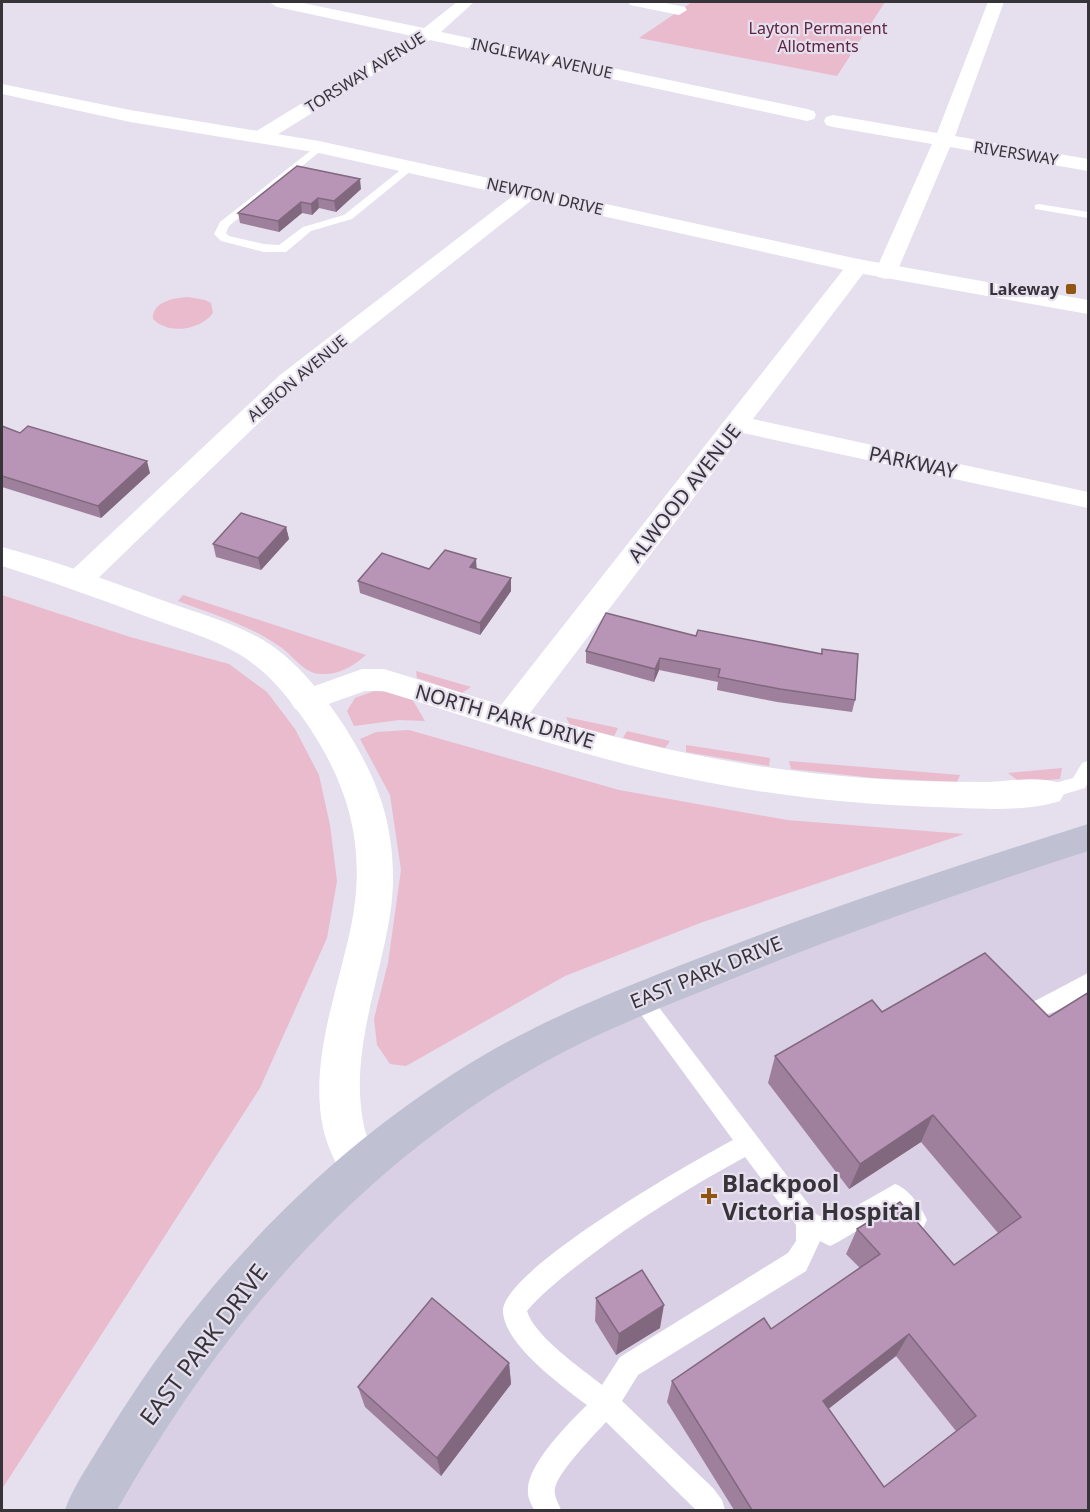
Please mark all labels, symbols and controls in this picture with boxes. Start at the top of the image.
park label: Layton Permanent Allotments [749,17,888,57]
street label: TORSWAY AVENUE [301,26,429,118]
street label: INGLEWAY AVENUE [469,32,615,84]
street label: RIVERSWAY [972,135,1061,171]
street label: NEWTON DRIVE [485,172,605,220]
place label: Lakeway [989,278,1060,300]
marker: Lakeway [1064,282,1078,296]
street label: ALBION AVENUE [242,330,352,426]
street label: ALWOOD AVENUE [622,418,746,568]
street label: PARKWAY [866,440,960,485]
street label: NORTH PARK DRIVE [412,677,598,755]
street label: EAST PARK DRIVE [626,929,786,1015]
place label: Blackpool Victoria Hospital [722,1166,921,1227]
marker: Blackpool Victoria Hospital [700,1187,718,1205]
street label: EAST PARK DRIVE [131,1256,275,1432]

